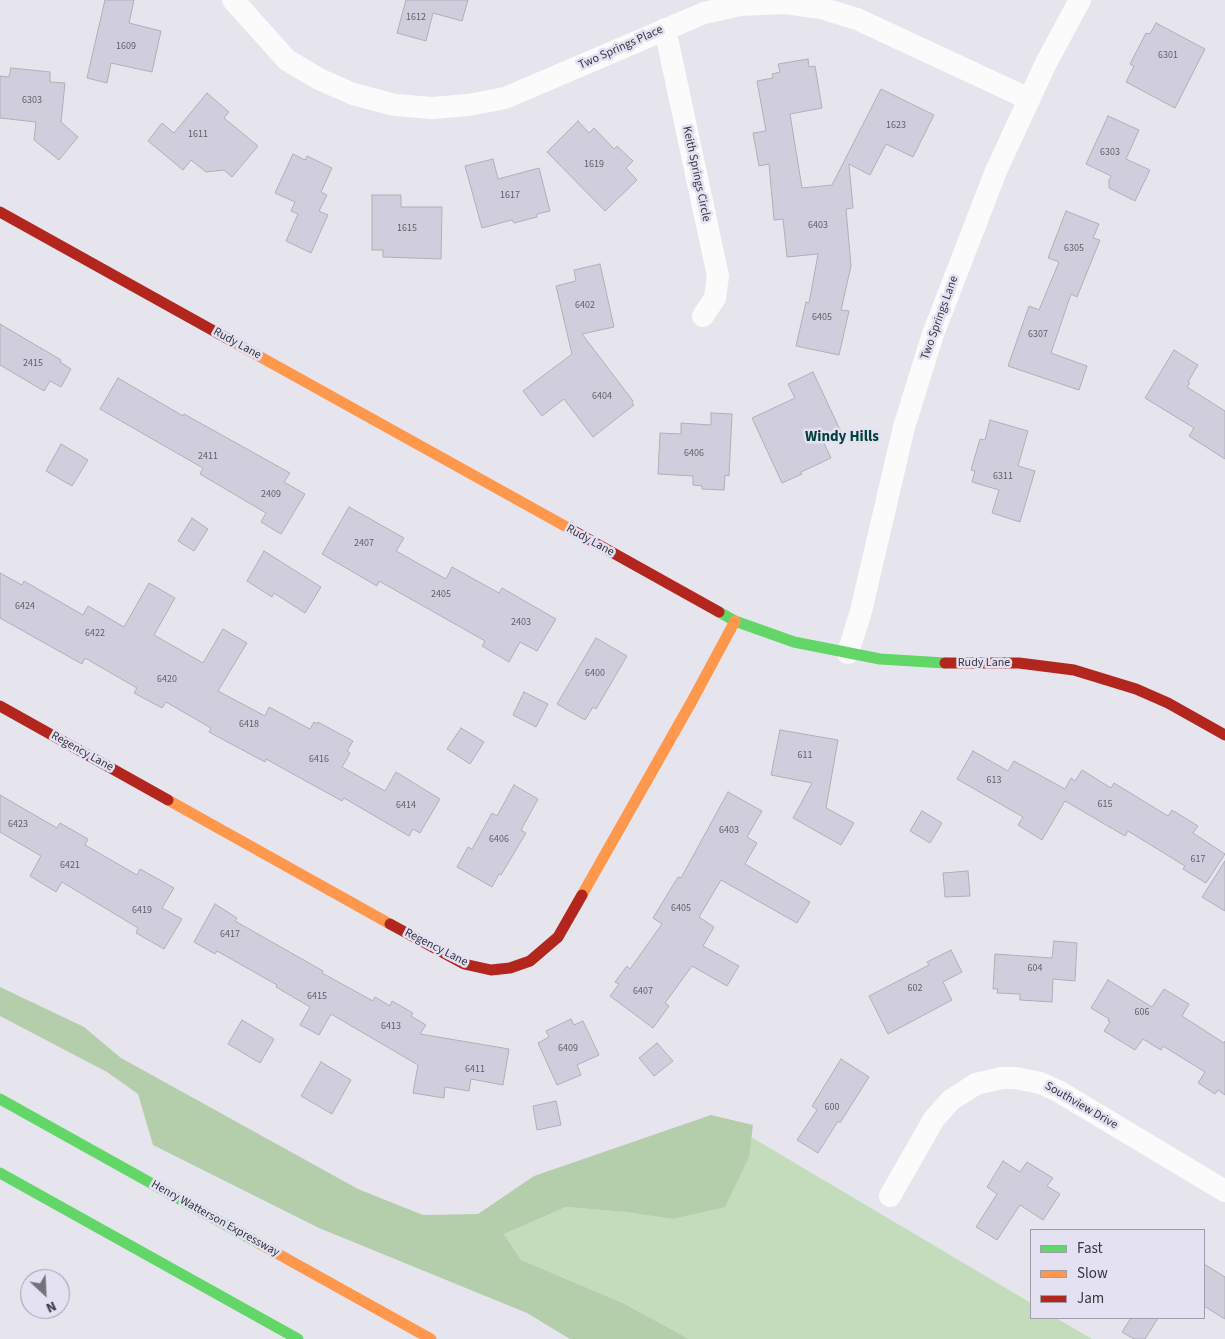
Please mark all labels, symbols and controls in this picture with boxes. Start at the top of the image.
house number: 1612 [406,12,426,24]
street label: Two Springs Place [577,23,665,73]
house number: 1609 [116,41,136,53]
house number: 6301 [1158,50,1178,62]
house number: 6303 [22,95,42,107]
house number: 1623 [886,120,906,132]
street label: Keith Springs Circle [679,125,713,223]
house number: 1611 [188,129,208,141]
house number: 6303 [1100,147,1120,159]
house number: 1619 [584,159,604,171]
house number: 1617 [500,190,520,202]
house number: 6403 [808,220,828,232]
house number: 1615 [397,223,417,235]
house number: 6305 [1064,243,1084,255]
street label: Two Springs Lane [918,274,962,362]
house number: 6402 [575,300,595,312]
house number: 6405 [812,312,832,324]
street label: Rudy Lane [211,325,263,363]
house number: 6307 [1028,329,1048,341]
house number: 2415 [23,358,43,370]
house number: 6404 [592,391,612,403]
district label: Windy Hills [805,429,879,447]
house number: 6406 [684,448,704,460]
house number: 2411 [198,451,218,463]
house number: 6311 [993,471,1013,483]
house number: 2409 [261,489,281,501]
street label: Rudy Lane [564,522,616,560]
house number: 2407 [354,538,374,550]
house number: 2405 [431,589,451,601]
house number: 6424 [15,601,35,613]
house number: 2403 [511,617,531,629]
house number: 6422 [85,628,105,640]
street label: Rudy Lane [958,656,1010,670]
house number: 6400 [585,668,605,680]
house number: 6420 [157,674,177,686]
house number: 6418 [239,719,259,731]
street label: Regency Lane [48,729,116,775]
house number: 611 [798,750,812,762]
house number: 6416 [309,754,329,766]
house number: 613 [987,775,1001,787]
house number: 615 [1098,799,1112,811]
house number: 6414 [396,800,416,812]
house number: 6423 [8,819,28,831]
house number: 6403 [719,825,739,837]
house number: 6406 [489,834,509,846]
house number: 617 [1191,854,1205,866]
house number: 6421 [60,860,80,872]
house number: 6405 [671,903,691,915]
house number: 6419 [132,905,152,917]
street label: Regency Lane [402,926,470,970]
house number: 6417 [220,929,240,941]
house number: 604 [1028,963,1042,975]
house number: 602 [908,983,922,995]
house number: 6407 [633,986,653,998]
house number: 6415 [307,991,327,1003]
house number: 606 [1135,1007,1149,1019]
house number: 6413 [381,1021,401,1033]
house number: 6409 [558,1043,578,1055]
house number: 6411 [465,1064,485,1076]
street label: Southview Drive [1042,1079,1120,1133]
house number: 600 [825,1102,839,1114]
street label: Henry Watterson Expressway [148,1178,282,1260]
legend [1030,1229,1205,1319]
text: Fast [1077,1238,1103,1259]
text: Slow [1077,1263,1108,1284]
north arrow [20,1269,70,1319]
text: Jam [1077,1288,1104,1309]
text: N [42,1296,59,1318]

